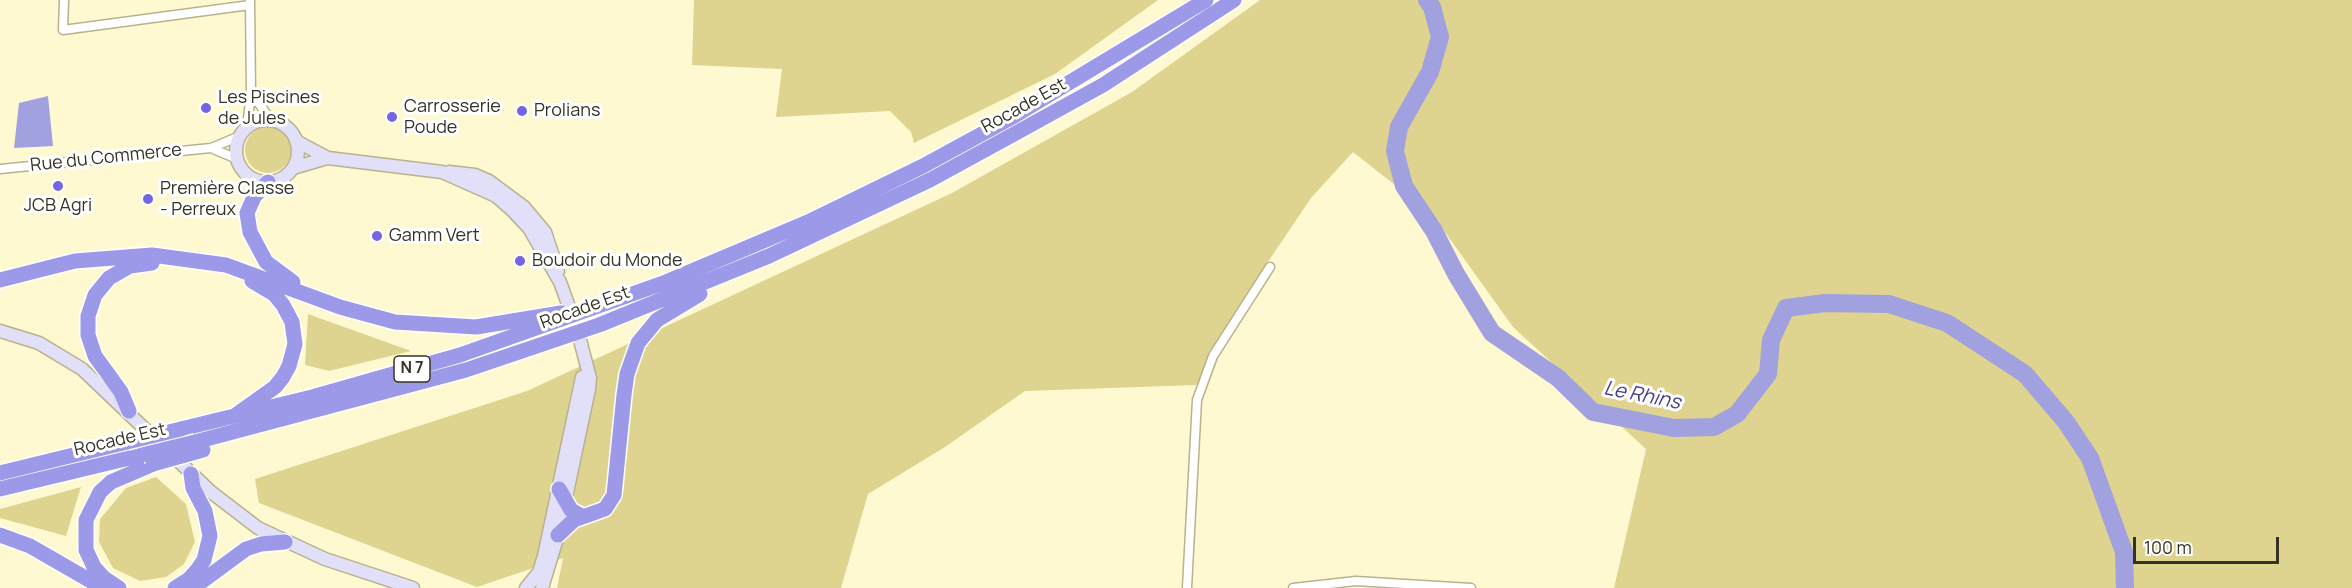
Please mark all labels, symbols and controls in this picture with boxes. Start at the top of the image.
street label: Rocade Est [978,74,1070,138]
place label: Les Piscines de Jules [218,87,320,130]
place label: Carrosserie Poude [404,96,501,138]
place label: Prolians [534,100,600,122]
marker: Les Piscines de Jules [199,101,213,115]
marker: Prolians [515,104,529,118]
marker: Carrosserie Poude [385,110,399,124]
street label: Rue du Commerce [29,139,183,177]
place label: Première Classe - Perreux [160,178,294,220]
marker: JCB Agri [51,179,65,193]
marker: Première Classe - Perreux [141,192,155,206]
place label: JCB Agri [24,195,92,217]
place label: Gamm Vert [389,225,480,247]
marker: Gamm Vert [370,229,384,243]
place label: Boudoir du Monde [532,250,683,272]
marker: Boudoir du Monde [513,254,527,268]
street label: Rocade Est [537,282,633,334]
road number: N 7 [394,356,430,382]
water label: Le Rhins [1602,377,1682,415]
street label: Rocade Est [72,419,168,461]
scale bar [2136,525,2282,563]
text: 100 m [2144,535,2192,559]

